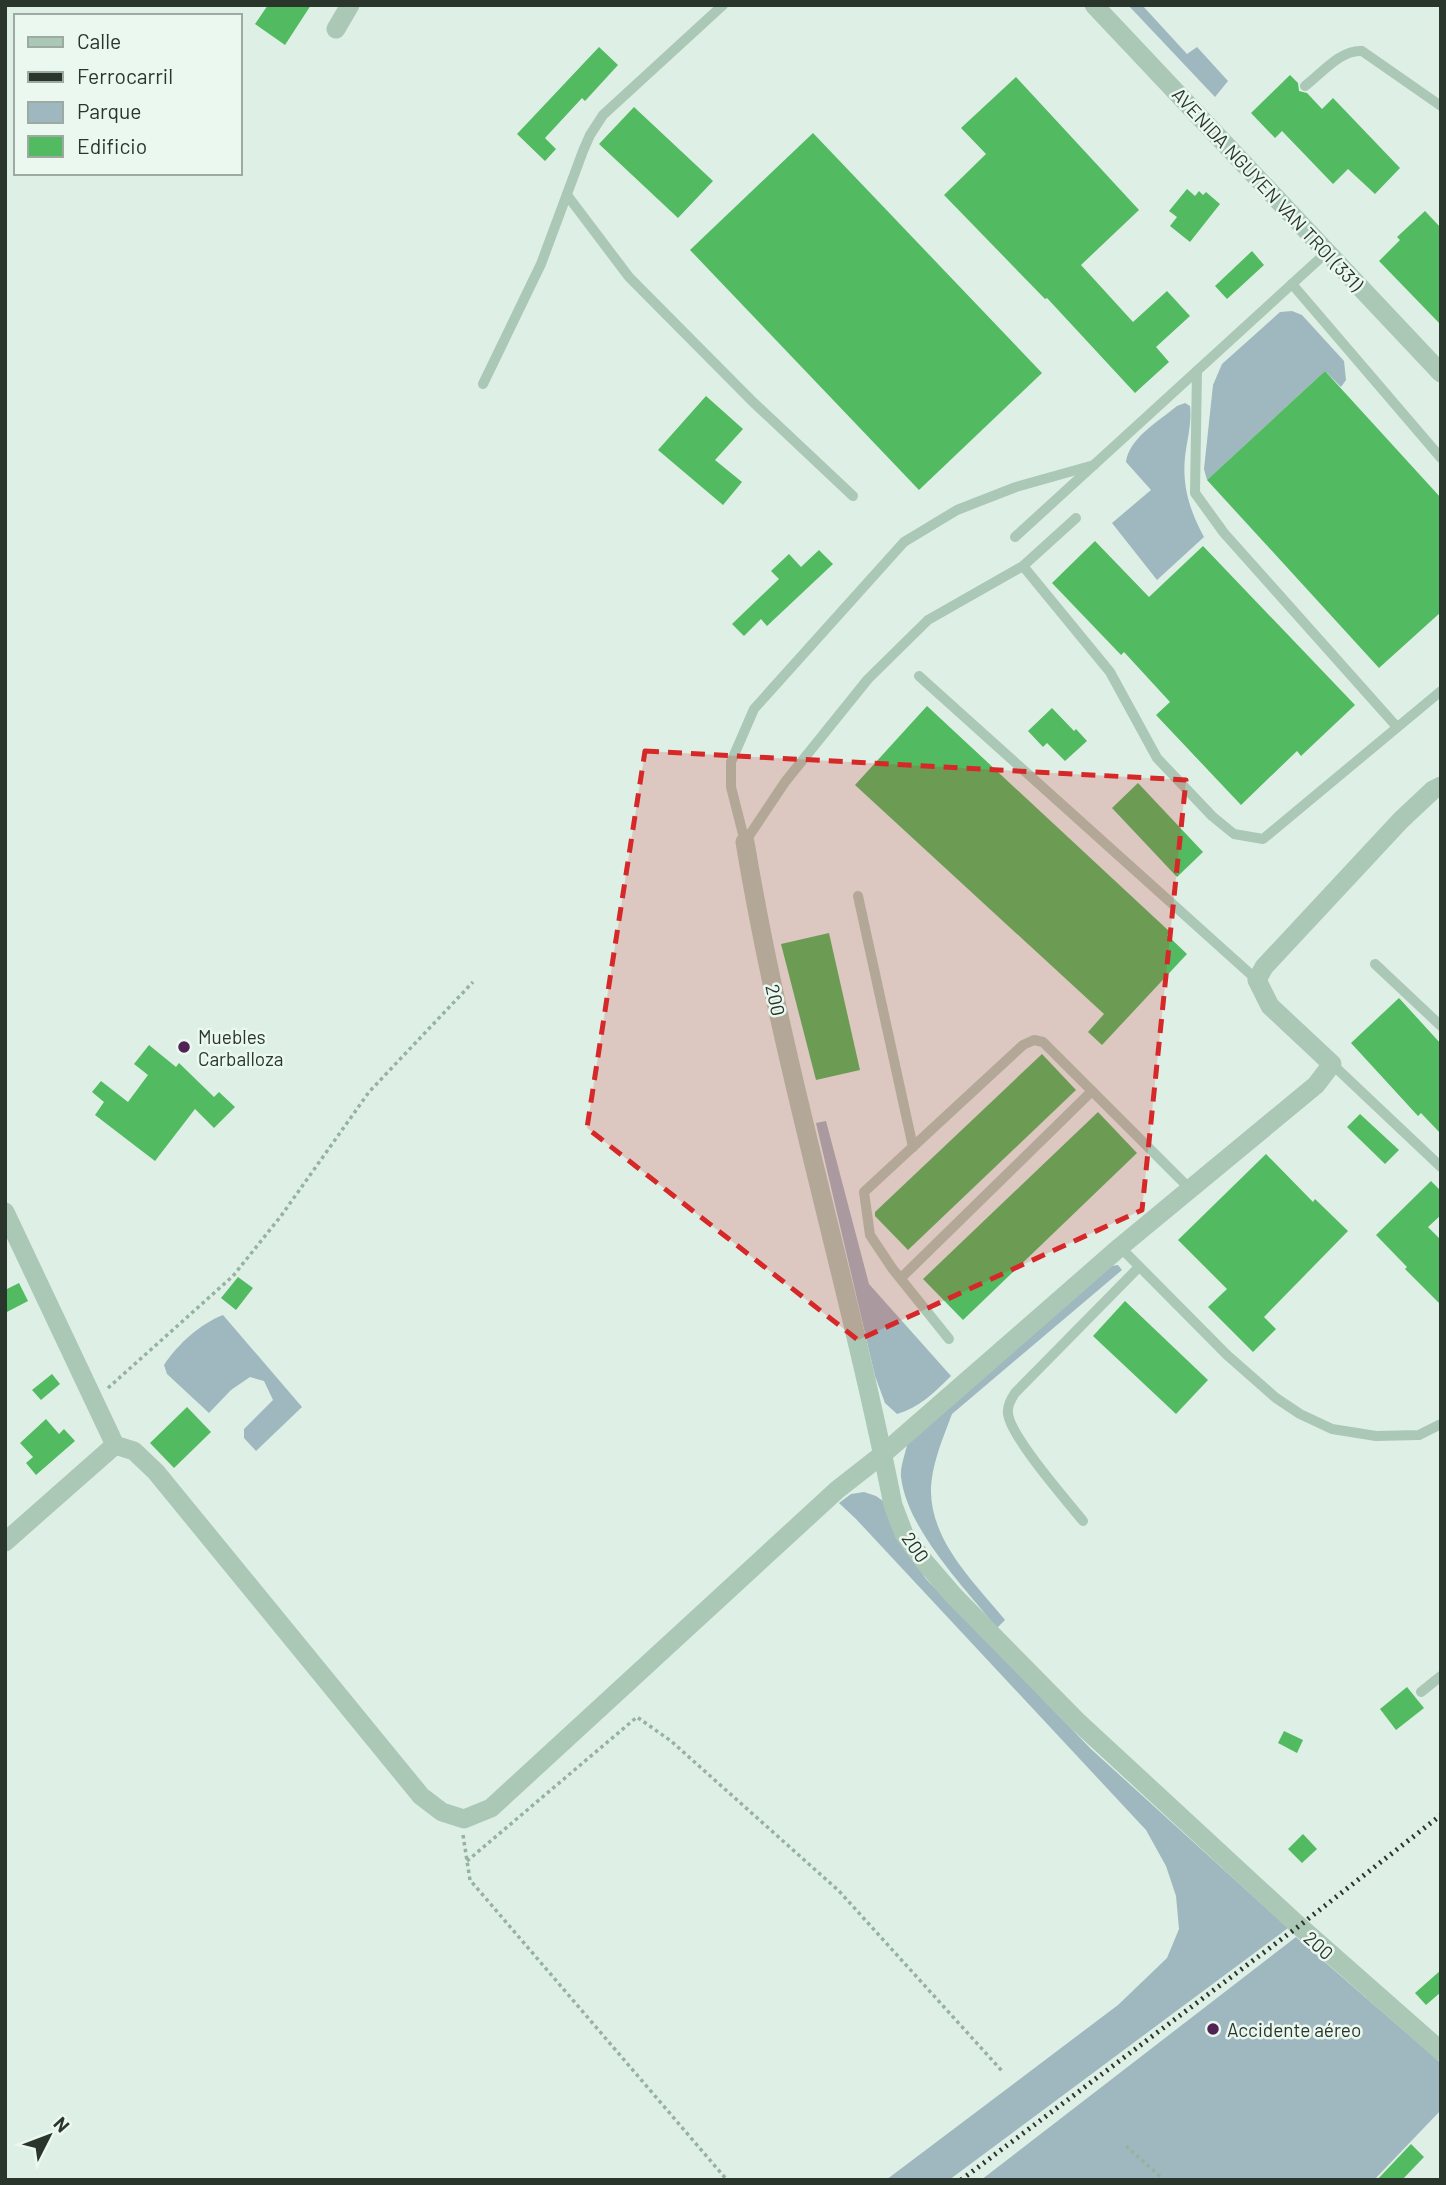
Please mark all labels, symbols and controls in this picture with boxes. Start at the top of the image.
legend [14,14,242,175]
text: Calle [77,28,121,53]
text: Ferrocarril [77,63,173,88]
street label: AVENIDA NGUYEN VAN TROI (331) [1168,83,1369,296]
text: Parque [77,98,142,123]
text: Edificio [77,133,147,158]
street label: 200 [761,982,791,1018]
place label: Muebles Carballoza [198,1025,283,1070]
marker: Muebles Carballoza [176,1039,192,1055]
street label: 200 [898,1527,934,1567]
street label: 200 [1300,1926,1338,1964]
place label: Accidente aéreo [1227,2018,1361,2041]
marker: Accidente aéreo [1205,2021,1221,2037]
north arrow [14,2101,84,2171]
text: N [49,2112,75,2137]

